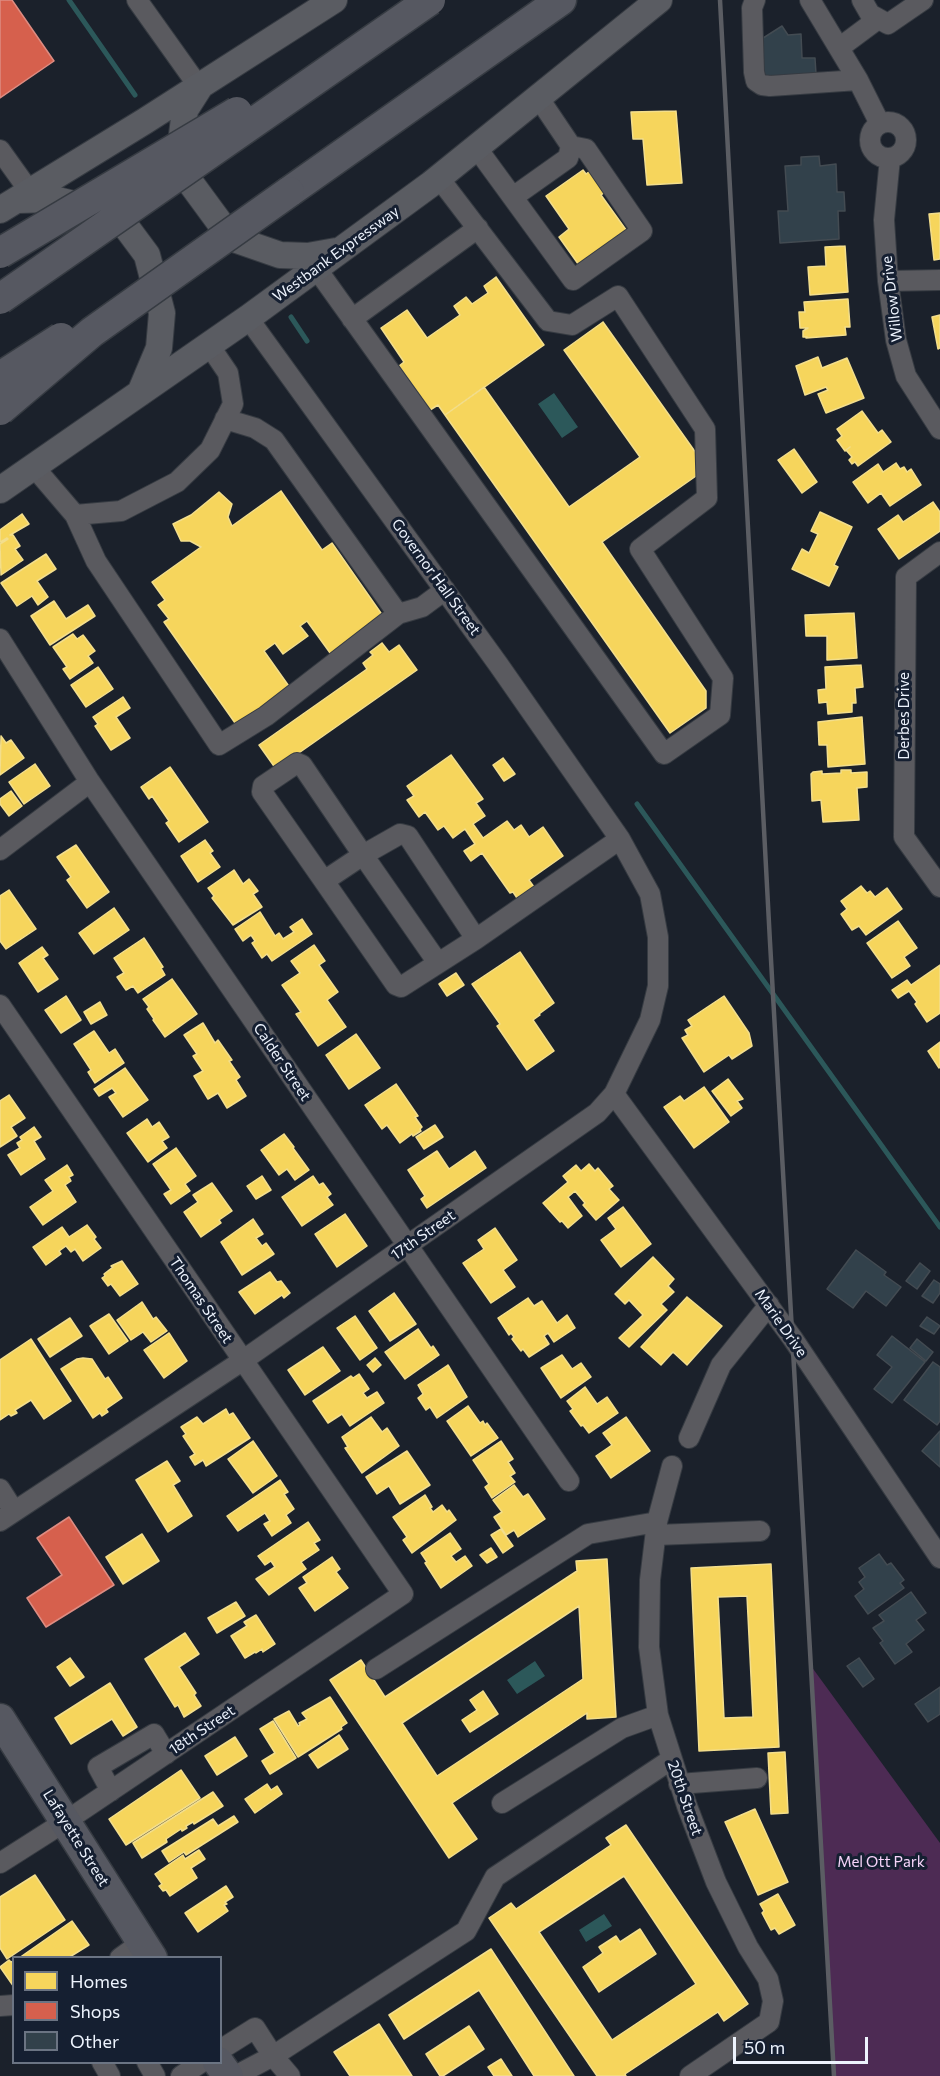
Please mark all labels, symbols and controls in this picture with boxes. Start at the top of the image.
street label: Westbank Expressway [269,202,403,306]
street label: Willow Drive [878,255,906,343]
street label: Governor Hall Street [388,515,484,639]
street label: Derbes Drive [895,672,913,760]
street label: Calder Street [249,1020,315,1104]
street label: 17th Street [387,1206,459,1264]
street label: Thomas Street [166,1253,236,1347]
street label: Marie Drive [751,1286,811,1360]
street label: 18th Street [166,1701,238,1759]
street label: 20th Street [664,1758,706,1838]
street label: Lafayette Street [39,1786,113,1890]
park label: Mel Ott Park [837,1853,925,1871]
legend [12,1956,222,2064]
text: Homes [70,1970,128,1992]
text: Shops [70,2000,120,2022]
scale bar [736,2025,871,2063]
text: Other [70,2030,119,2052]
text: 50 m [744,2036,785,2058]

